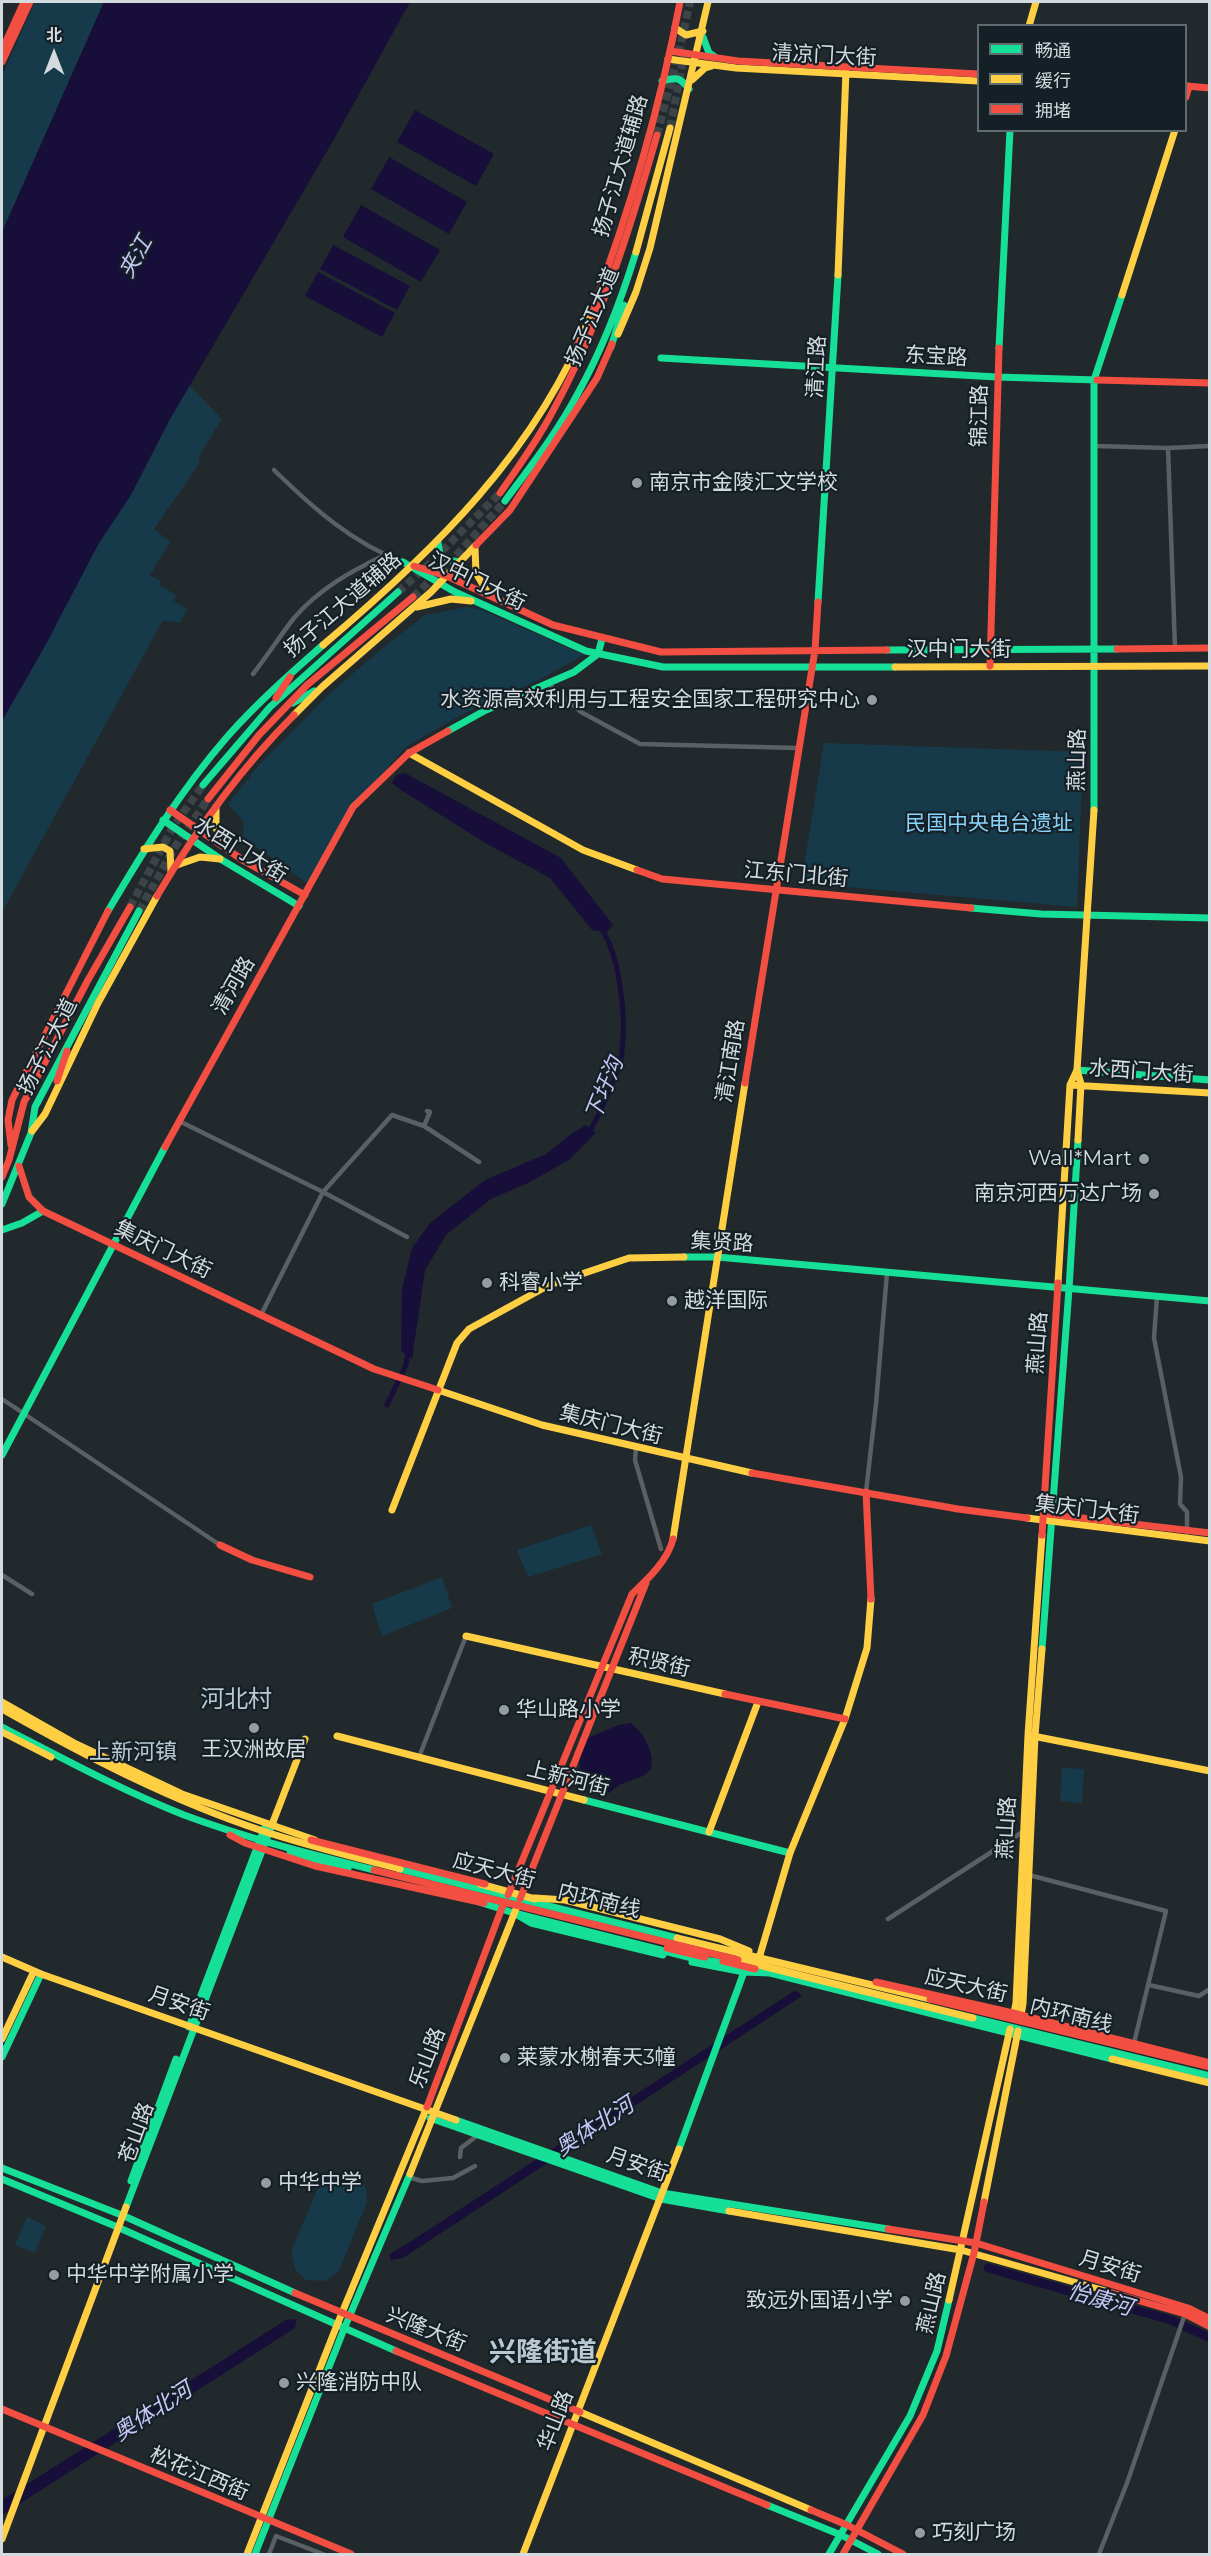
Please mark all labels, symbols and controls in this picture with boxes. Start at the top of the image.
north arrow [24,24,84,84]
legend [977,24,1187,132]
text: 北 [46,26,62,45]
text: 畅通 [1035,40,1071,62]
street label: 清凉门大街 [771,41,877,71]
text: 缓行 [1035,70,1071,92]
street label: 扬子江大道辅路 [589,92,653,240]
text: 拥堵 [1035,100,1071,122]
water label: 夹江 [114,231,158,283]
street label: 扬子江大道 [561,264,625,370]
street label: 清江路 [803,335,831,399]
street label: 东宝路 [904,343,968,371]
street label: 锦江路 [967,384,993,448]
place label: 南京市金陵汇文学校 [649,470,838,496]
marker: 南京市金陵汇文学校 [630,476,644,490]
street label: 扬子江大道辅路 [279,547,407,663]
street label: 汉中门大街 [424,548,530,616]
street label: 汉中门大街 [907,637,1011,663]
place label: 水资源高效利用与工程安全国家工程研究中心 [440,687,860,713]
marker: 水资源高效利用与工程安全国家工程研究中心 [865,693,879,707]
street label: 燕山路 [1065,728,1091,792]
street label: 水西门大街 [189,811,291,889]
park label: 民国中央电台遗址 [905,811,1073,837]
street label: 江东门北街 [743,858,849,892]
street label: 清河路 [207,952,261,1020]
street label: 扬子江大道 [13,995,83,1099]
street label: 清江南路 [712,1018,750,1104]
water label: 下圩沟 [580,1053,630,1125]
street label: 水西门大街 [1088,1056,1194,1088]
place label: Wall*Mart [1028,1146,1132,1172]
marker: Wall*Mart [1137,1152,1151,1166]
place label: 南京河西万达广场 [974,1181,1142,1207]
marker: 南京河西万达广场 [1147,1187,1161,1201]
street label: 集庆门大街 [110,1216,216,1284]
street label: 集贤路 [690,1229,754,1257]
place label: 科睿小学 [499,1270,583,1296]
marker: 科睿小学 [480,1276,494,1290]
place label: 越洋国际 [684,1288,768,1314]
marker: 越洋国际 [665,1294,679,1308]
street label: 燕山路 [1023,1311,1053,1375]
street label: 集庆门大街 [557,1400,665,1450]
street label: 集庆门大街 [1033,1491,1141,1529]
street label: 积贤街 [625,1644,693,1682]
district label: 河北村 [200,1686,272,1714]
place label: 华山路小学 [516,1697,621,1723]
marker: 华山路小学 [497,1703,511,1717]
marker: 王汉洲故居 [247,1721,261,1735]
place label: 王汉洲故居 [202,1737,306,1763]
district label: 上新河镇 [89,1740,177,1766]
street label: 上新河街 [524,1757,612,1801]
street label: 燕山路 [993,1796,1021,1860]
street label: 应天大街 [450,1848,538,1894]
street label: 内环南线 [555,1879,643,1923]
street label: 应天大街 [922,1964,1010,2008]
street label: 月安街 [145,1982,213,2026]
street label: 内环南线 [1027,1994,1115,2038]
street label: 乐山路 [405,2024,451,2092]
place label: 莱蒙水榭春天3幢 [517,2045,676,2071]
marker: 莱蒙水榭春天3幢 [498,2051,512,2065]
water label: 奥体北河 [551,2092,639,2162]
street label: 苍山路 [114,2099,160,2167]
street label: 月安街 [603,2143,671,2187]
place label: 中华中学 [278,2170,362,2196]
marker: 中华中学 [259,2176,273,2190]
street label: 月安街 [1076,2246,1144,2288]
place label: 中华中学附属小学 [66,2262,234,2288]
marker: 中华中学附属小学 [47,2268,61,2282]
street label: 燕山路 [913,2269,951,2337]
water label: 怡康河 [1065,2278,1135,2322]
place label: 致远外国语小学 [746,2288,893,2314]
marker: 致远外国语小学 [898,2294,912,2308]
street label: 兴隆大街 [382,2303,470,2357]
district label: 兴隆街道 [489,2337,597,2369]
place label: 兴隆消防中队 [296,2370,422,2396]
marker: 兴隆消防中队 [277,2376,291,2390]
water label: 奥体北河 [109,2377,197,2447]
street label: 华山路 [533,2387,579,2455]
street label: 松花江西街 [146,2442,252,2506]
place label: 巧刻广场 [932,2520,1016,2546]
marker: 巧刻广场 [913,2526,927,2540]

